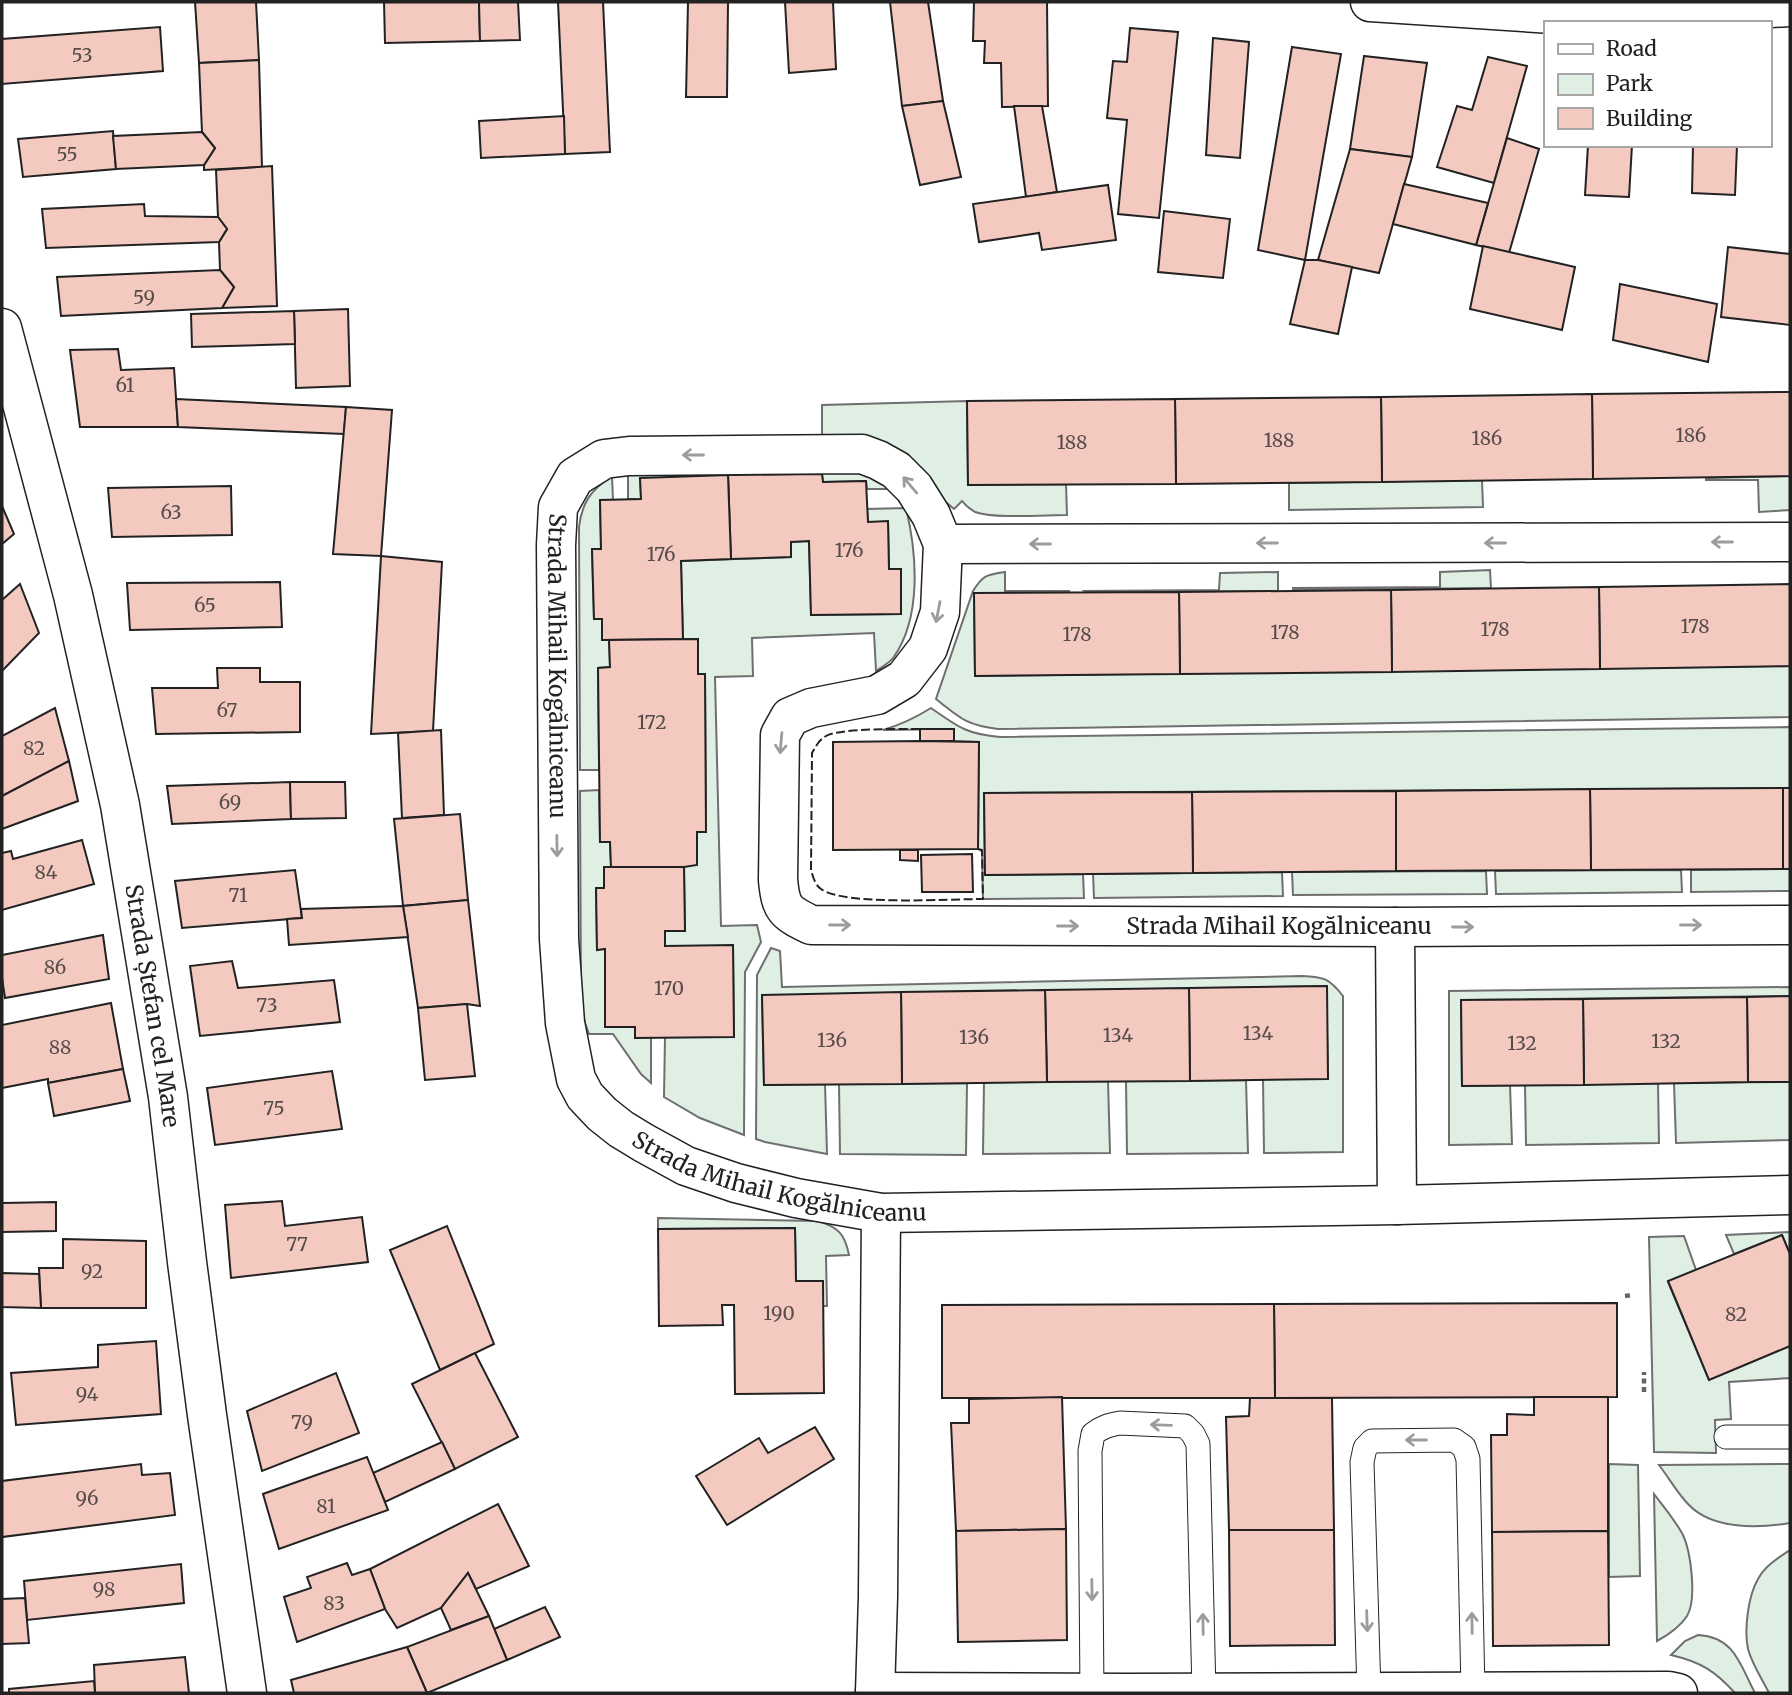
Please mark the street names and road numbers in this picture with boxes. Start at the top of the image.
street label: Strada Mihail Kogălniceanu [542,513,573,819]
street label: Strada Ștefan cel Mare [119,882,186,1129]
street label: Strada Mihail Kogălniceanu [1126,911,1432,940]
street label: Strada Mihail Kogălniceanu [627,1124,927,1227]

